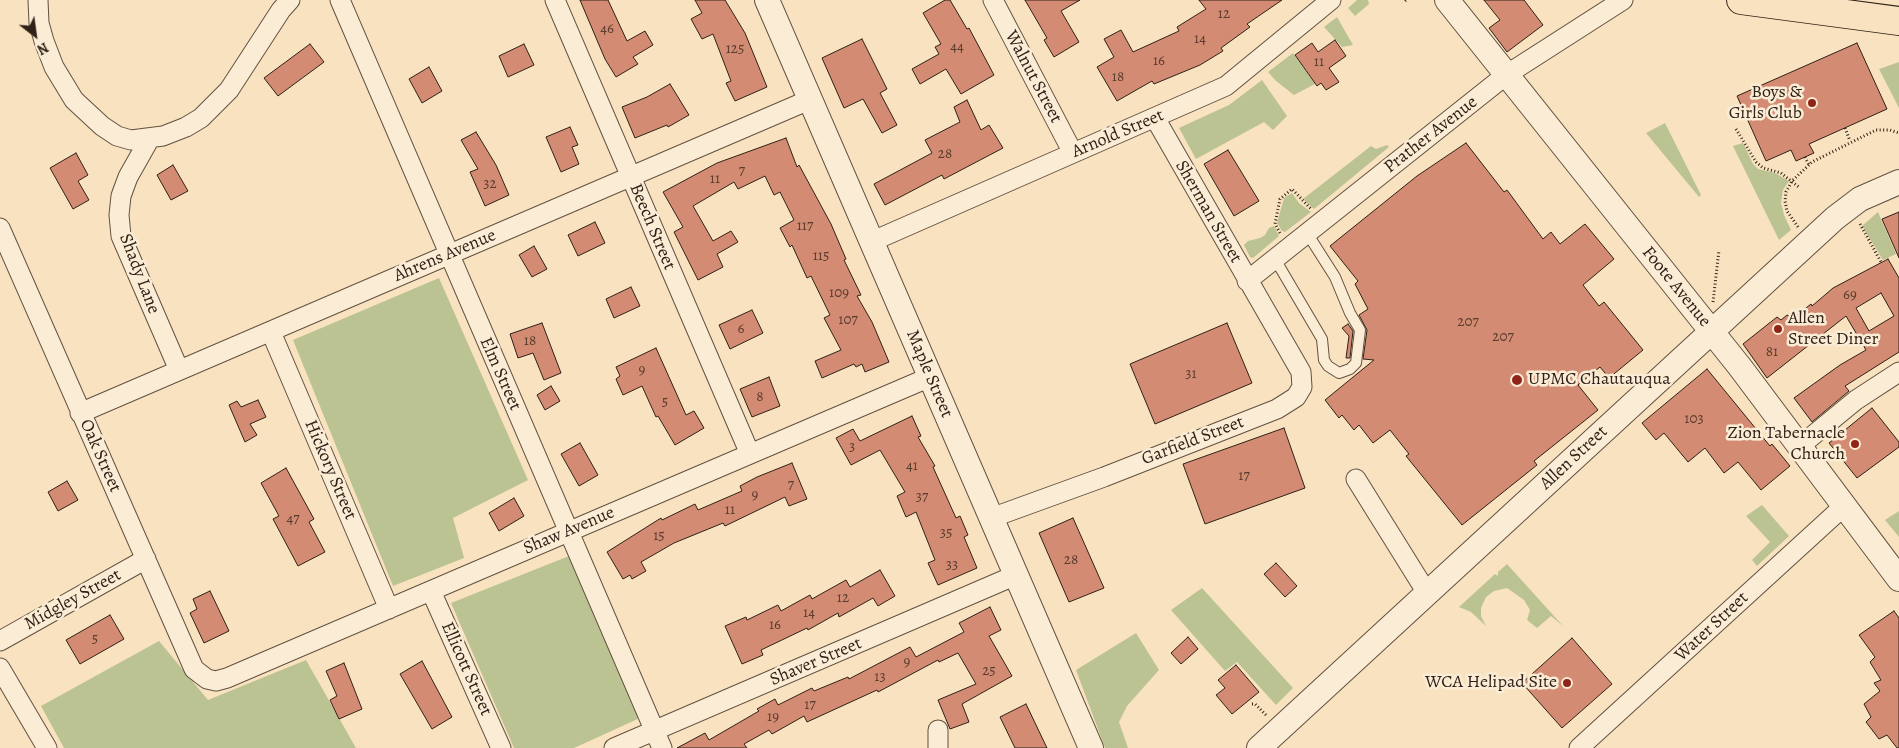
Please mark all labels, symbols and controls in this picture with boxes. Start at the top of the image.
house number: 12 [1218,5,1230,23]
north arrow [10,10,60,60]
house number: 46 [600,20,614,38]
street label: Walnut Street [1000,27,1066,127]
house number: 14 [1194,30,1206,48]
text: N [34,38,52,59]
house number: 44 [950,38,964,56]
house number: 125 [726,40,744,58]
house number: 16 [1153,52,1165,70]
house number: 11 [1314,53,1324,71]
house number: 18 [1112,68,1124,86]
place label: Boys & Girls Club [1729,82,1802,125]
street label: Prather Avenue [1380,92,1482,178]
marker: Boys & Girls Club [1806,97,1818,109]
street label: Arnold Street [1069,105,1167,163]
house number: 28 [938,145,952,163]
street label: Sherman Street [1170,157,1246,267]
house number: 7 [739,162,745,180]
house number: 11 [710,170,720,188]
house number: 32 [483,175,497,193]
street label: Beech Street [624,181,680,273]
house number: 117 [797,217,813,235]
street label: Ahrens Avenue [391,225,499,287]
street label: Shady Lane [114,231,164,317]
street label: Foote Avenue [1637,242,1715,332]
house number: 115 [813,247,829,265]
house number: 109 [829,284,849,302]
house number: 69 [1843,286,1857,304]
place label: Allen Street Diner [1788,308,1878,350]
house number: 107 [838,311,858,329]
house number: 207 [1457,313,1479,331]
house number: 6 [738,320,744,338]
marker: Allen Street Diner [1772,323,1784,335]
street label: Maple Street [901,327,957,421]
house number: 207 [1492,328,1514,346]
house number: 18 [524,332,536,350]
street label: Elm Street [474,334,526,414]
house number: 81 [1766,343,1778,361]
house number: 9 [639,361,645,379]
house number: 31 [1185,365,1197,383]
place label: UPMC Chautauqua [1528,369,1671,391]
marker: UPMC Chautauqua [1510,373,1524,387]
house number: 8 [756,388,764,406]
house number: 5 [662,393,668,411]
house number: 103 [1684,410,1704,428]
street label: Garfield Street [1139,412,1247,470]
street label: Oak Street [74,416,126,496]
street label: Hickory Street [299,417,361,523]
street label: Allen Street [1536,421,1612,495]
place label: Zion Tabernacle Church [1728,423,1845,466]
house number: 3 [849,438,855,456]
marker: Zion Tabernacle Church [1849,438,1861,450]
house number: 41 [906,457,918,475]
house number: 17 [1238,467,1250,485]
house number: 7 [788,476,794,494]
house number: 9 [752,486,758,504]
house number: 37 [916,488,928,506]
house number: 11 [725,501,735,519]
street label: Shaw Avenue [520,502,618,560]
house number: 47 [286,510,300,528]
house number: 35 [940,524,952,542]
house number: 15 [653,527,665,545]
house number: 28 [1064,551,1078,569]
house number: 33 [946,556,958,574]
street label: Midgley Street [21,565,125,635]
street label: Water Street [1671,588,1753,666]
house number: 12 [837,589,849,607]
house number: 14 [803,604,815,622]
house number: 16 [769,616,781,634]
street label: Ellicott Street [436,619,496,719]
house number: 5 [92,630,98,648]
street label: Shaver Street [767,633,865,691]
house number: 9 [904,653,910,671]
house number: 25 [982,662,996,680]
house number: 13 [874,668,886,686]
place label: WCA Helipad Site [1425,672,1557,694]
marker: WCA Helipad Site [1561,677,1573,689]
house number: 17 [804,696,816,714]
house number: 19 [767,708,779,726]

